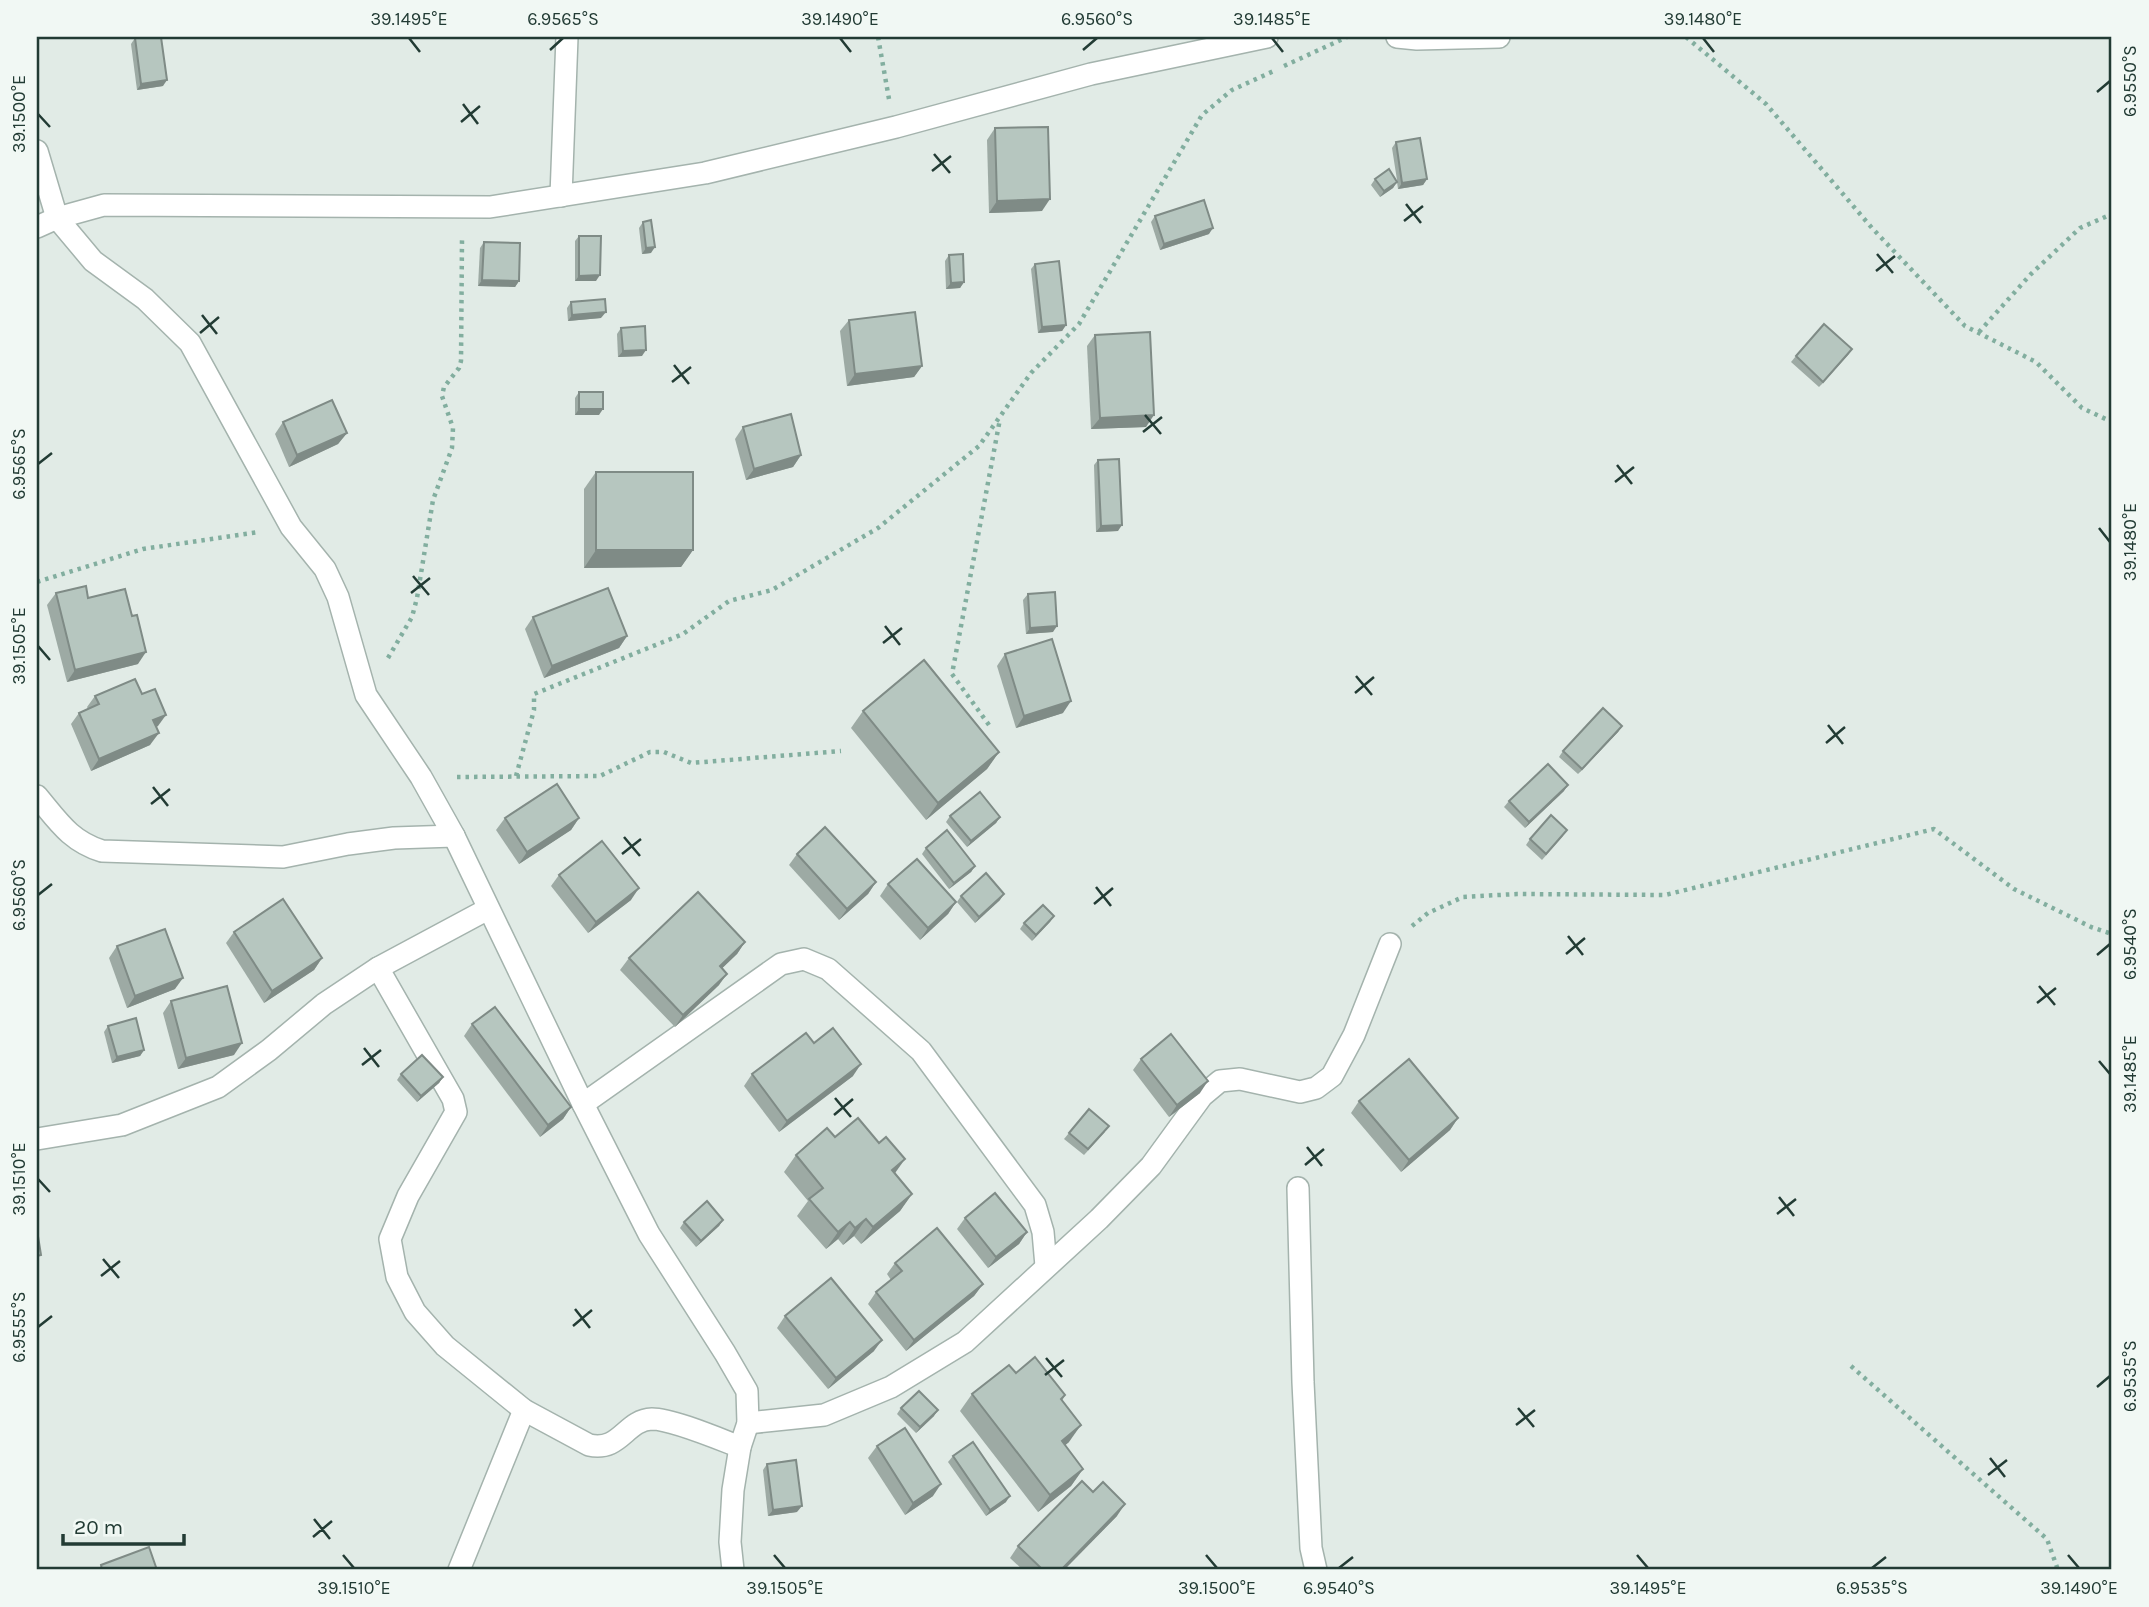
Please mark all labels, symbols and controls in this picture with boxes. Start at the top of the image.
text: 39.1495°E [370,8,448,30]
text: 6.9565°S [527,8,599,30]
text: 39.1490°E [801,8,879,30]
text: 6.9560°S [1061,8,1133,30]
text: 39.1485°E [1233,8,1311,30]
text: 39.1480°E [1664,8,1742,30]
text: 6.9550°S [2119,45,2141,117]
text: 39.1500°E [8,75,30,153]
text: 6.9565°S [8,428,30,500]
text: 39.1480°E [2119,503,2141,581]
text: 39.1505°E [8,607,30,685]
text: 6.9560°S [8,859,30,931]
text: 6.9540°S [2119,908,2141,980]
text: 39.1485°E [2119,1035,2141,1113]
text: 39.1510°E [8,1142,30,1216]
text: 6.9555°S [8,1291,30,1363]
text: 6.9535°S [2119,1340,2141,1412]
scale bar [63,1502,184,1546]
text: 20 m [74,1515,123,1539]
text: 39.1510°E [317,1577,391,1599]
text: 39.1505°E [746,1577,824,1599]
text: 39.1500°E [1178,1577,1256,1599]
text: 6.9540°S [1303,1577,1375,1599]
text: 39.1495°E [1609,1577,1687,1599]
text: 6.9535°S [1836,1577,1908,1599]
text: 39.1490°E [2040,1577,2118,1599]

